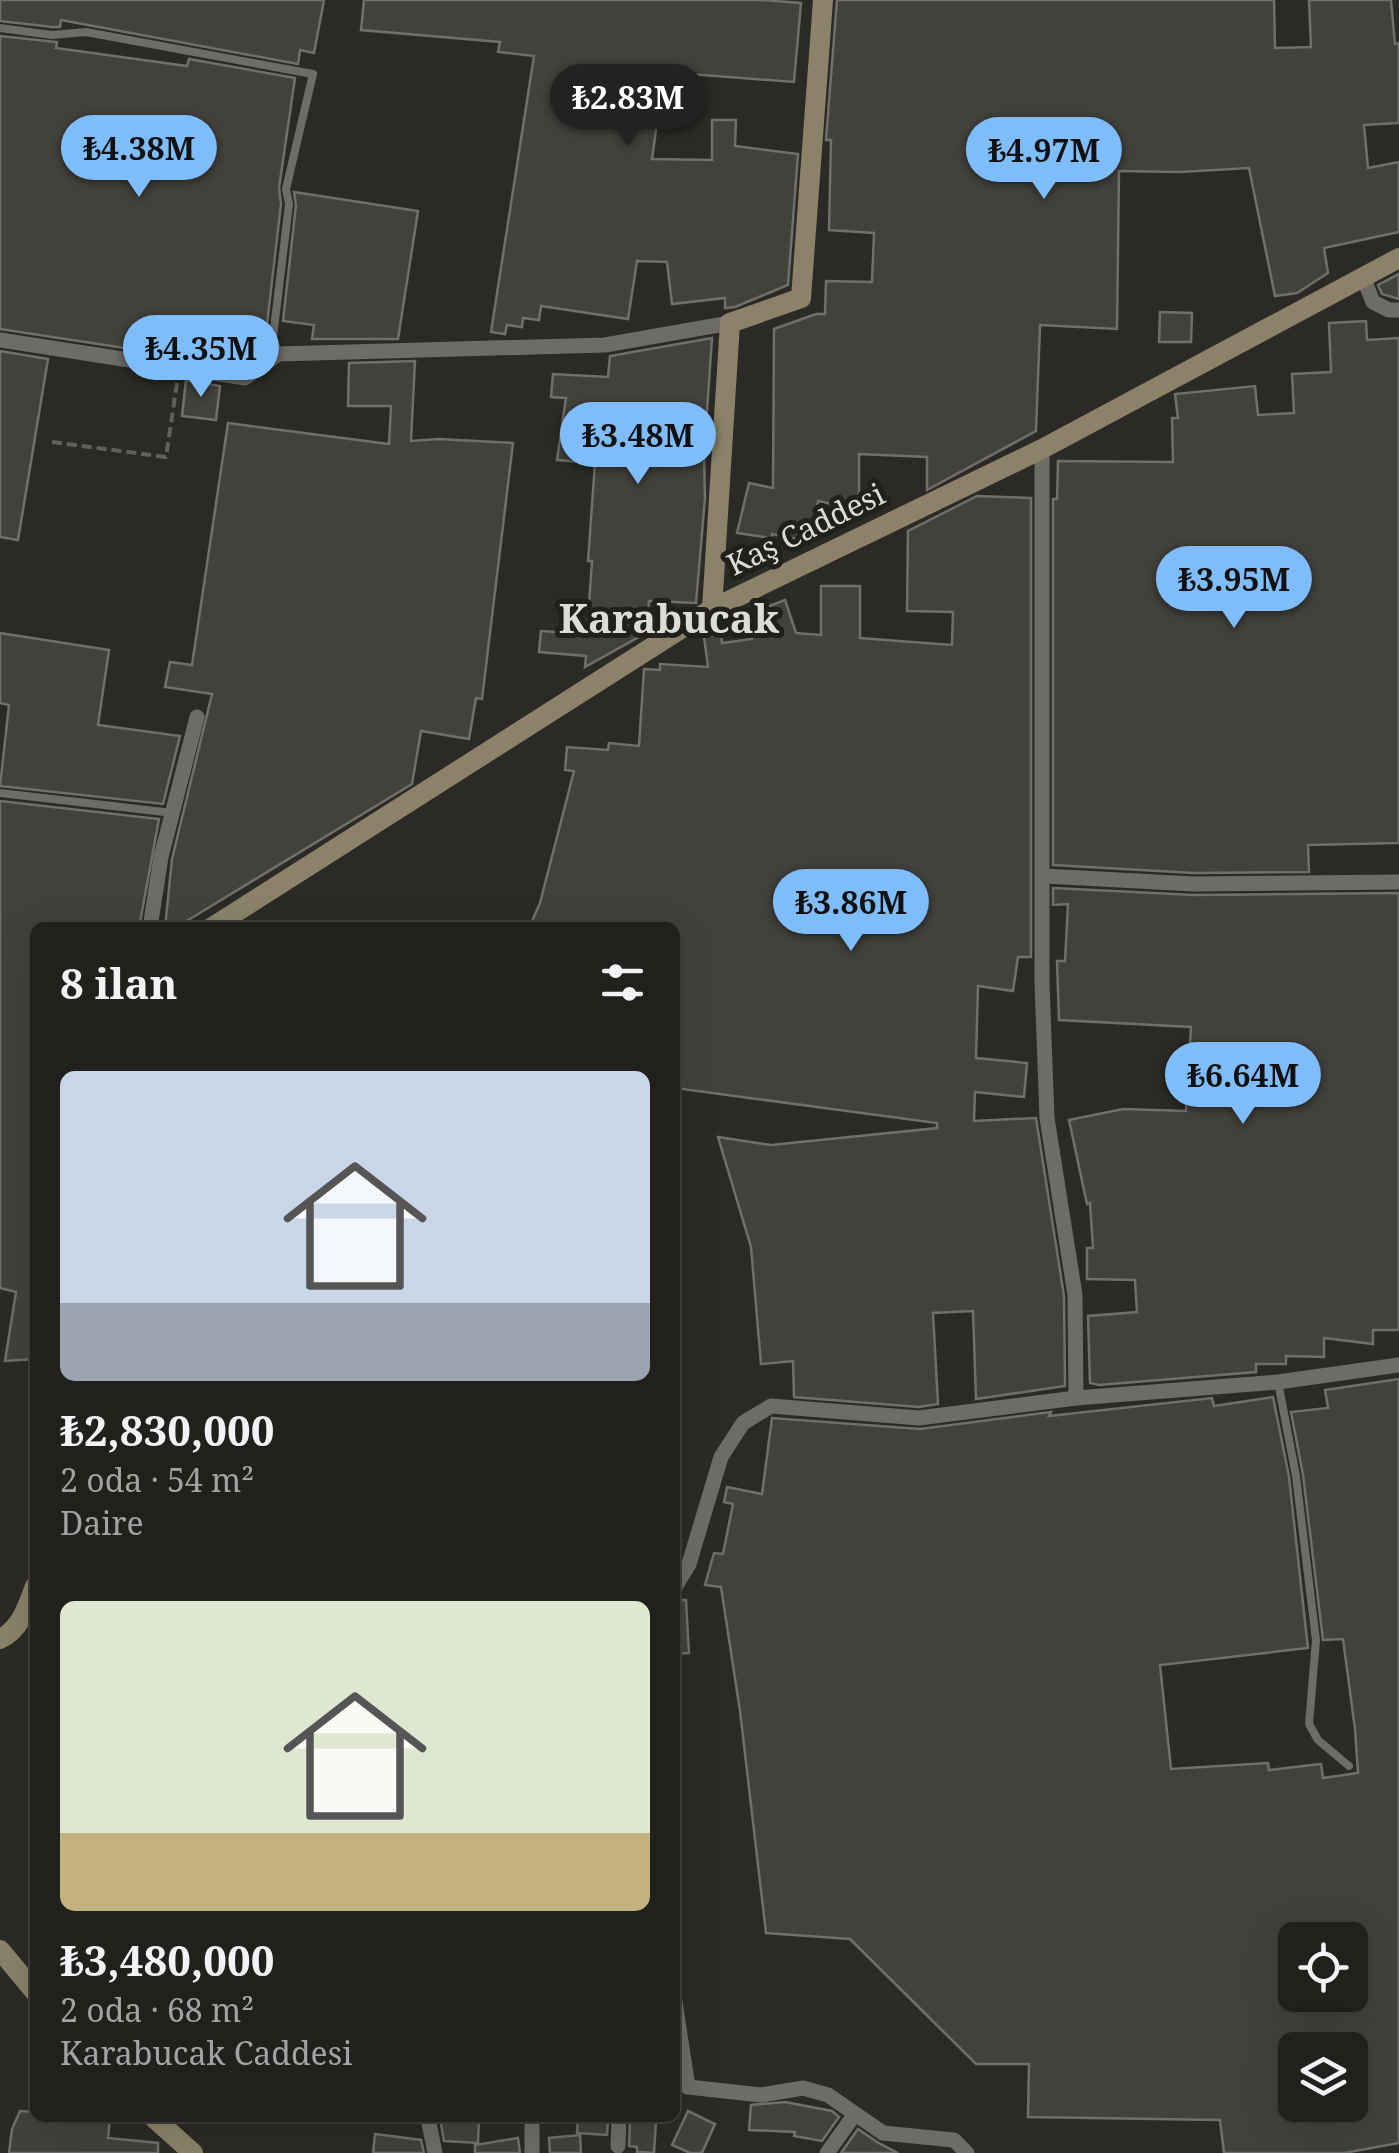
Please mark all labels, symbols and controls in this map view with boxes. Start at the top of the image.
pin: ₺2.83M [547,64,709,149]
text: ₺2.83M [572,75,684,118]
pin: ₺4.38M [58,115,220,200]
pin: ₺4.97M [963,117,1125,202]
text: ₺4.38M [83,126,195,169]
text: ₺4.97M [988,128,1100,171]
pin: ₺4.35M [120,315,282,400]
text: ₺4.35M [145,326,257,369]
pin: ₺3.48M [557,402,719,487]
text: ₺3.48M [582,413,694,456]
street label: Kaş Caddesi [720,473,891,584]
pin: ₺3.95M [1153,546,1315,631]
text: ₺3.95M [1178,557,1290,600]
district label: Karabucak [559,590,780,645]
pin: ₺3.86M [770,869,932,954]
text: ₺3.86M [795,880,907,923]
text: 8 ilan [60,954,177,1011]
icon: filters [595,955,650,1010]
pin: ₺6.64M [1162,1042,1324,1127]
text: ₺6.64M [1187,1053,1299,1096]
icon: home [265,1136,445,1316]
text: ₺2,830,000 [60,1401,275,1458]
text: 2 oda · 54 m² [60,1458,254,1501]
text: Daire [60,1501,144,1544]
icon: home [265,1666,445,1846]
map controls [1278,1922,1368,2122]
button: locate [1278,1922,1368,2012]
text: ₺3,480,000 [60,1931,275,1988]
text: 2 oda · 68 m² [60,1988,254,2031]
text: Karabucak Caddesi [60,2031,352,2074]
button: layers [1278,2032,1368,2122]

